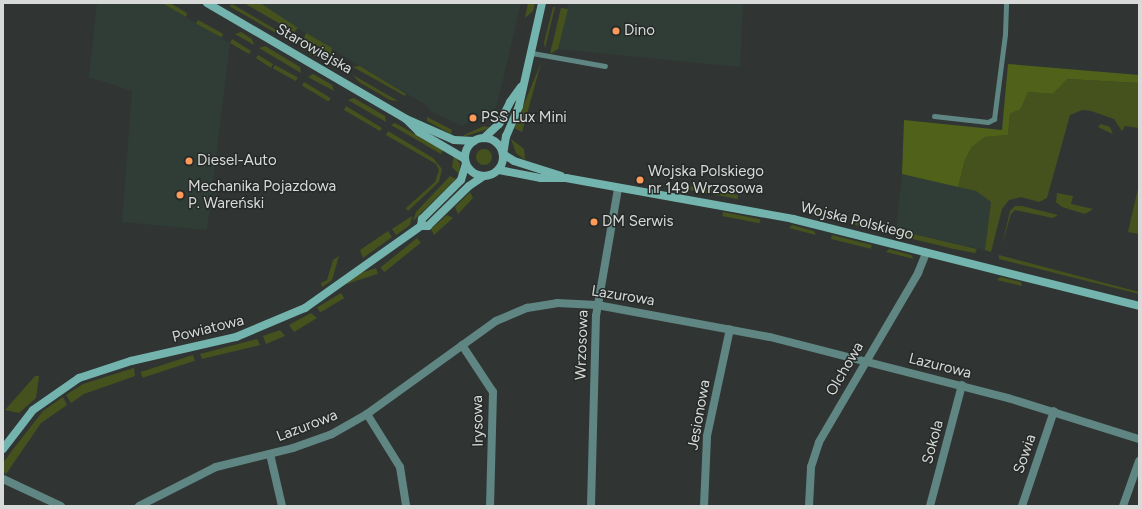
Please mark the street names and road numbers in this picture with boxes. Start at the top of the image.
street label: Starowiejska [273,20,355,78]
street label: Wojska Polskiego [799,198,915,244]
street label: Lazurowa [590,282,656,310]
street label: Wrzosowa [572,310,592,380]
street label: Powiatowa [170,311,246,347]
street label: Olchowa [822,339,868,399]
street label: Lazurowa [907,350,973,382]
street label: Jesionowa [684,378,714,452]
street label: Irysowa [469,395,487,447]
street label: Lazurowa [274,406,340,446]
street label: Sokola [919,418,947,466]
street label: Sowia [1010,432,1040,476]

